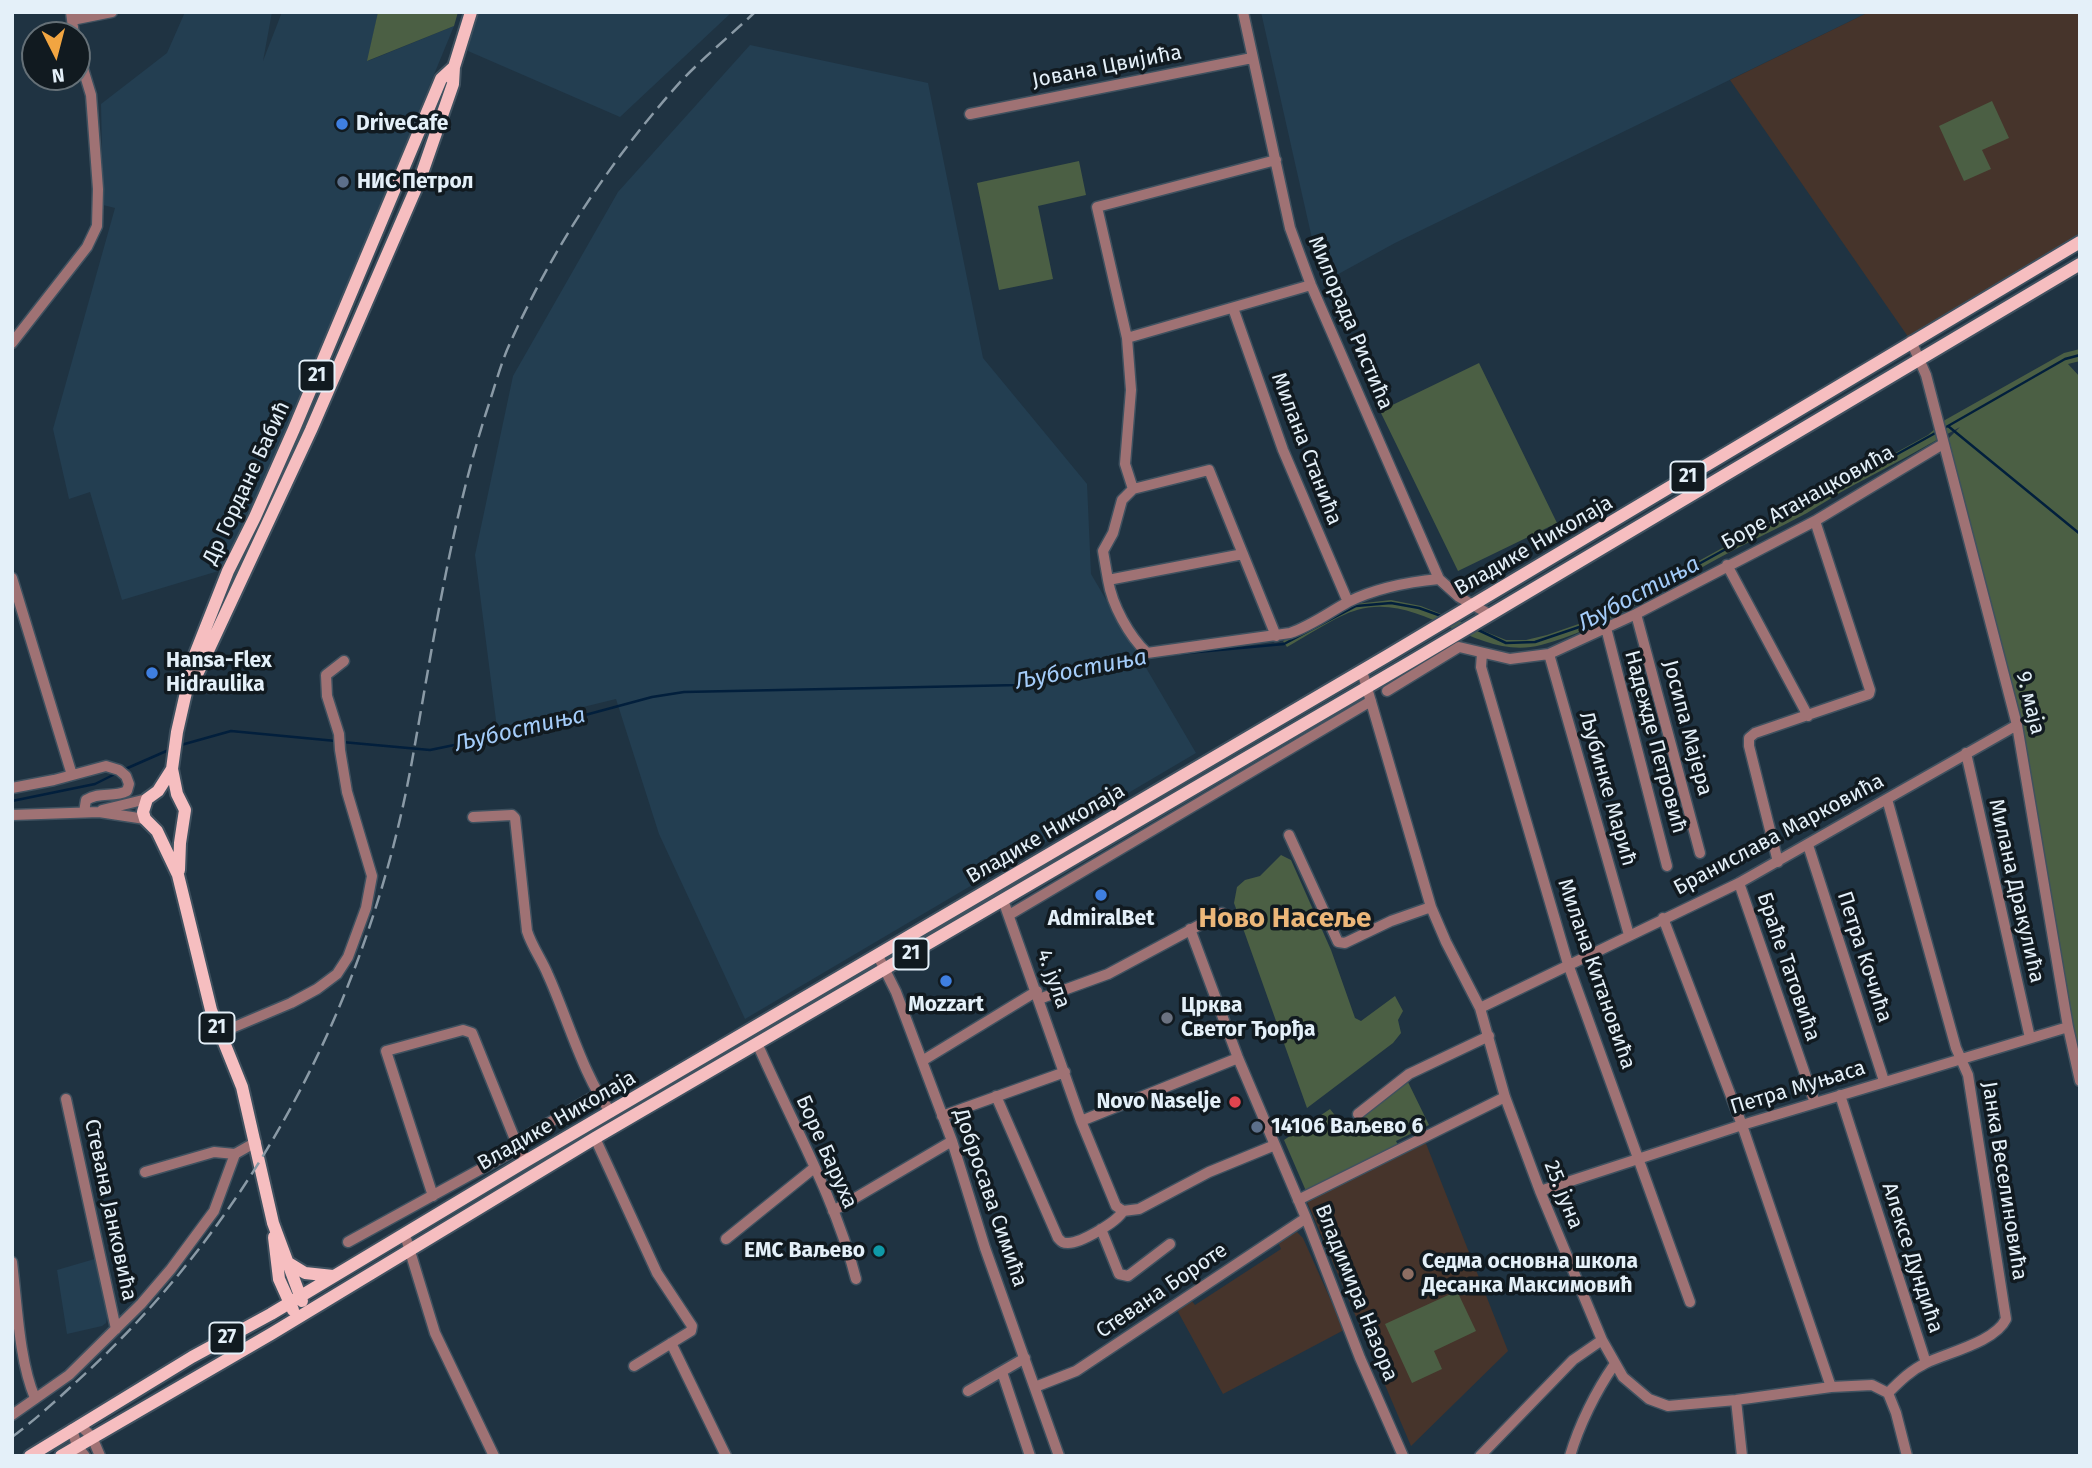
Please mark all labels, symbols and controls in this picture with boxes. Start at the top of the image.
north arrow [21,21,91,91]
street label: Јована Цвијића [1030,40,1184,94]
text: N [51,63,66,87]
place label: DriveCafe [356,111,448,137]
marker: DriveCafe [334,116,350,132]
place label: НИС Петрол [357,169,473,195]
marker: НИС Петрол [335,174,351,190]
street label: Милорада Ристића [1302,232,1398,414]
road number: 21 [300,360,334,392]
street label: Милана Станића [1265,369,1347,529]
street label: Др Гордане Бабић [198,397,296,569]
street label: Боре Атанацковића [1717,440,1899,556]
road number: 21 [1670,462,1706,492]
street label: Владике Николаја [1450,490,1618,602]
water label: Љубостиња [1574,550,1704,638]
water label: Љубостиња [1013,644,1149,696]
place label: Hansa-Flex Hidraulika [166,648,272,698]
street label: Надежде Петровић [1618,648,1692,836]
street label: Јосипа Мајера [1657,657,1717,799]
marker: Hansa-Flex Hidraulika [144,665,160,681]
street label: 9. маја [2010,669,2050,737]
water label: Љубостиња [452,702,588,758]
street label: Љубинке Марић [1573,709,1641,869]
street label: Бранислава Марковића [1670,769,1888,901]
street label: Владике Николаја [962,778,1130,890]
street label: Милана Дракулића [1983,797,2049,985]
street label: Милана Китановића [1552,875,1640,1073]
marker: AdmiralBet [1093,887,1109,903]
street label: Петра Кочића [1831,888,1897,1026]
street label: Браће Татовића [1751,889,1825,1045]
district label: Ново Насеље [1198,902,1372,936]
place label: AdmiralBet [1048,906,1154,932]
road number: 21 [894,938,928,970]
street label: 4. јула [1031,946,1075,1012]
marker: Mozzart [938,973,954,989]
place label: Mozzart [908,992,984,1018]
place label: Црква Светог Ђорђа [1181,993,1315,1043]
marker: Црква Светог Ђорђа [1159,1010,1175,1026]
road number: 21 [200,1012,234,1044]
street label: Петра Муњаса [1727,1055,1869,1121]
street label: Владике Николаја [473,1065,641,1177]
street label: Јанка Веселиновића [1976,1080,2032,1282]
place label: Novo Naselje [1096,1089,1221,1115]
street label: Боре Баруха [790,1091,862,1213]
marker: Novo Naselje [1227,1094,1243,1110]
street label: Добросава Симића [948,1106,1032,1290]
place label: 14106 Ваљево 6 [1271,1114,1423,1140]
street label: Стевана Јанковића [78,1117,142,1303]
marker: 14106 Ваљево 6 [1249,1119,1265,1135]
street label: 25. јуна [1538,1157,1588,1233]
street label: Алексе Дундића [1876,1180,1948,1336]
street label: Владимира Назора [1309,1201,1403,1385]
place label: ЕМС Ваљево [744,1238,865,1264]
street label: Стевана Бороте [1092,1238,1232,1344]
marker: ЕМС Ваљево [871,1243,887,1259]
place label: Седма основна школа Десанка Максимовић [1422,1249,1638,1299]
marker: Седма основна школа Десанка Максимовић [1400,1266,1416,1282]
road number: 27 [210,1322,244,1354]

